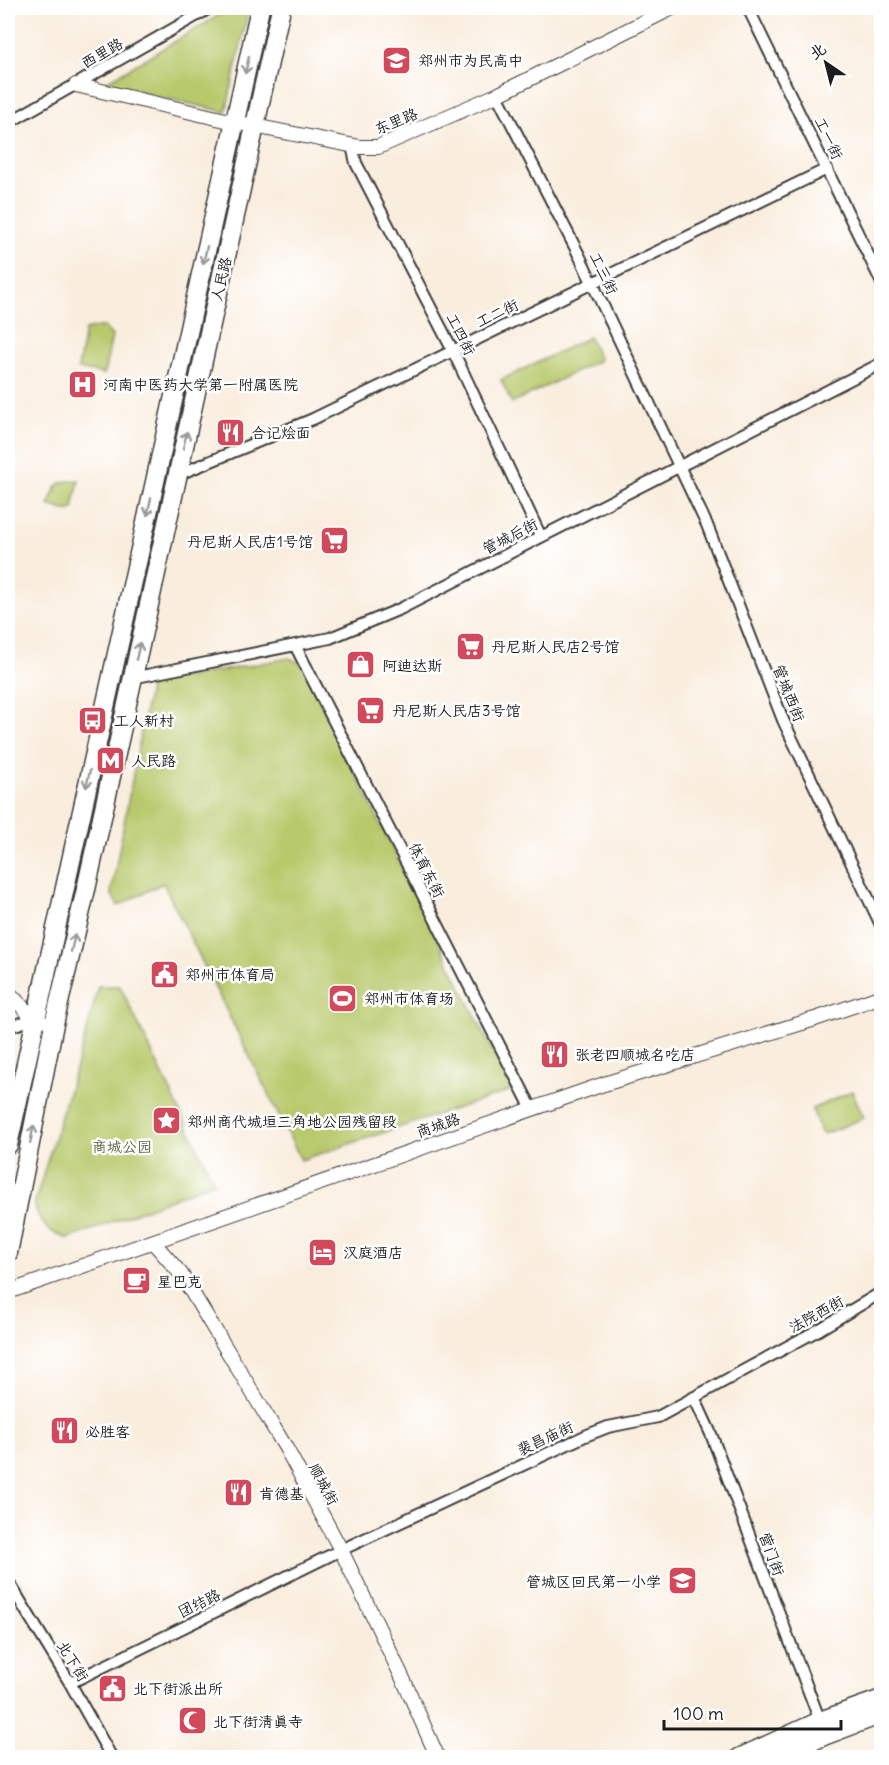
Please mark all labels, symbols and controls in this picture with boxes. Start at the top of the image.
north arrow [796,33,856,93]
street label: 西里路 [78,34,126,72]
text: 北 [805,38,830,63]
school or university icon: 郑州市为民高中 [381,44,413,76]
place label: 郑州市为民高中 [418,51,523,70]
one-way arrow [241,54,252,74]
street label: 东里路 [372,104,420,138]
street label: 工一街 [811,114,847,162]
one-way arrow [198,245,210,264]
street label: 工三街 [586,249,622,297]
street label: 人民路 [207,255,235,303]
street label: 工二街 [473,295,521,331]
street label: 工四街 [442,310,480,358]
hospital icon: 河南中医药大学第一附属医院 [66,368,98,400]
place label: 河南中医药大学第一附属医院 [103,375,298,394]
restaurant icon: 合记烩面 [214,416,246,448]
place label: 合记烩面 [251,423,311,442]
one-way arrow [180,431,191,450]
one-way arrow [142,497,154,516]
street label: 管城后街 [479,514,541,558]
supermarket icon: 丹尼斯人民店1号馆 [318,525,350,557]
place label: 丹尼斯人民店1号馆 [187,532,313,551]
supermarket icon: 丹尼斯人民店2号馆 [454,630,486,662]
place label: 丹尼斯人民店2号馆 [491,637,619,656]
one-way arrow [133,641,144,661]
shop icon: 阿迪达斯 [345,649,377,681]
place label: 阿迪达斯 [382,656,442,675]
street label: 管城西街 [769,662,809,724]
supermarket icon: 丹尼斯人民店3号馆 [355,694,387,726]
place label: 丹尼斯人民店3号馆 [392,701,521,720]
bus stop icon: 工人新村 [77,704,109,736]
place label: 工人新村 [114,711,174,730]
metro station icon: 人民路 [94,744,126,776]
place label: 人民路 [131,751,176,770]
one-way arrow [82,769,93,788]
street label: 体育东街 [405,839,449,901]
one-way arrow [67,934,79,953]
public building icon: 郑州市体育局 [148,958,180,990]
place label: 郑州市体育局 [185,965,275,984]
sports icon: 郑州市体育场 [327,982,359,1014]
place label: 郑州市体育场 [364,989,454,1008]
restaurant icon: 张老四顺城名吃店 [538,1038,570,1070]
place label: 张老四顺城名吃店 [575,1045,695,1064]
place icon: 郑州商代城垣三角地公园残留段 [150,1105,182,1137]
street label: 商城路 [414,1109,462,1141]
place label: 郑州商代城垣三角地公园残留段 [187,1112,397,1131]
one-way arrow [27,1125,38,1144]
park label: 商城公园 [92,1137,152,1156]
hotel icon: 汉庭酒店 [306,1236,338,1268]
place label: 汉庭酒店 [343,1243,403,1262]
cafe icon: 星巴克 [120,1265,152,1297]
place label: 星巴克 [157,1272,202,1291]
street label: 法院西街 [785,1291,847,1337]
restaurant icon: 必胜客 [48,1415,80,1447]
street label: 裴昌庙街 [514,1417,576,1459]
place label: 必胜客 [85,1422,130,1441]
street label: 顺城街 [305,1460,343,1508]
restaurant icon: 肯德基 [222,1477,254,1509]
place label: 肯德基 [259,1484,304,1503]
street label: 营门街 [755,1530,789,1578]
school or university icon: 管城区回民第一小学 [666,1565,698,1597]
place label: 管城区回民第一小学 [526,1572,661,1591]
street label: 团结路 [175,1585,223,1621]
street label: 北下街 [53,1637,93,1685]
public building icon: 北下街派出所 [96,1672,128,1704]
place label: 北下街派出所 [133,1679,223,1698]
scale bar [664,1693,841,1731]
text: 100 m [673,1702,724,1725]
mosque icon: 北下街清真寺 [176,1705,208,1737]
place label: 北下街清真寺 [213,1712,303,1731]

